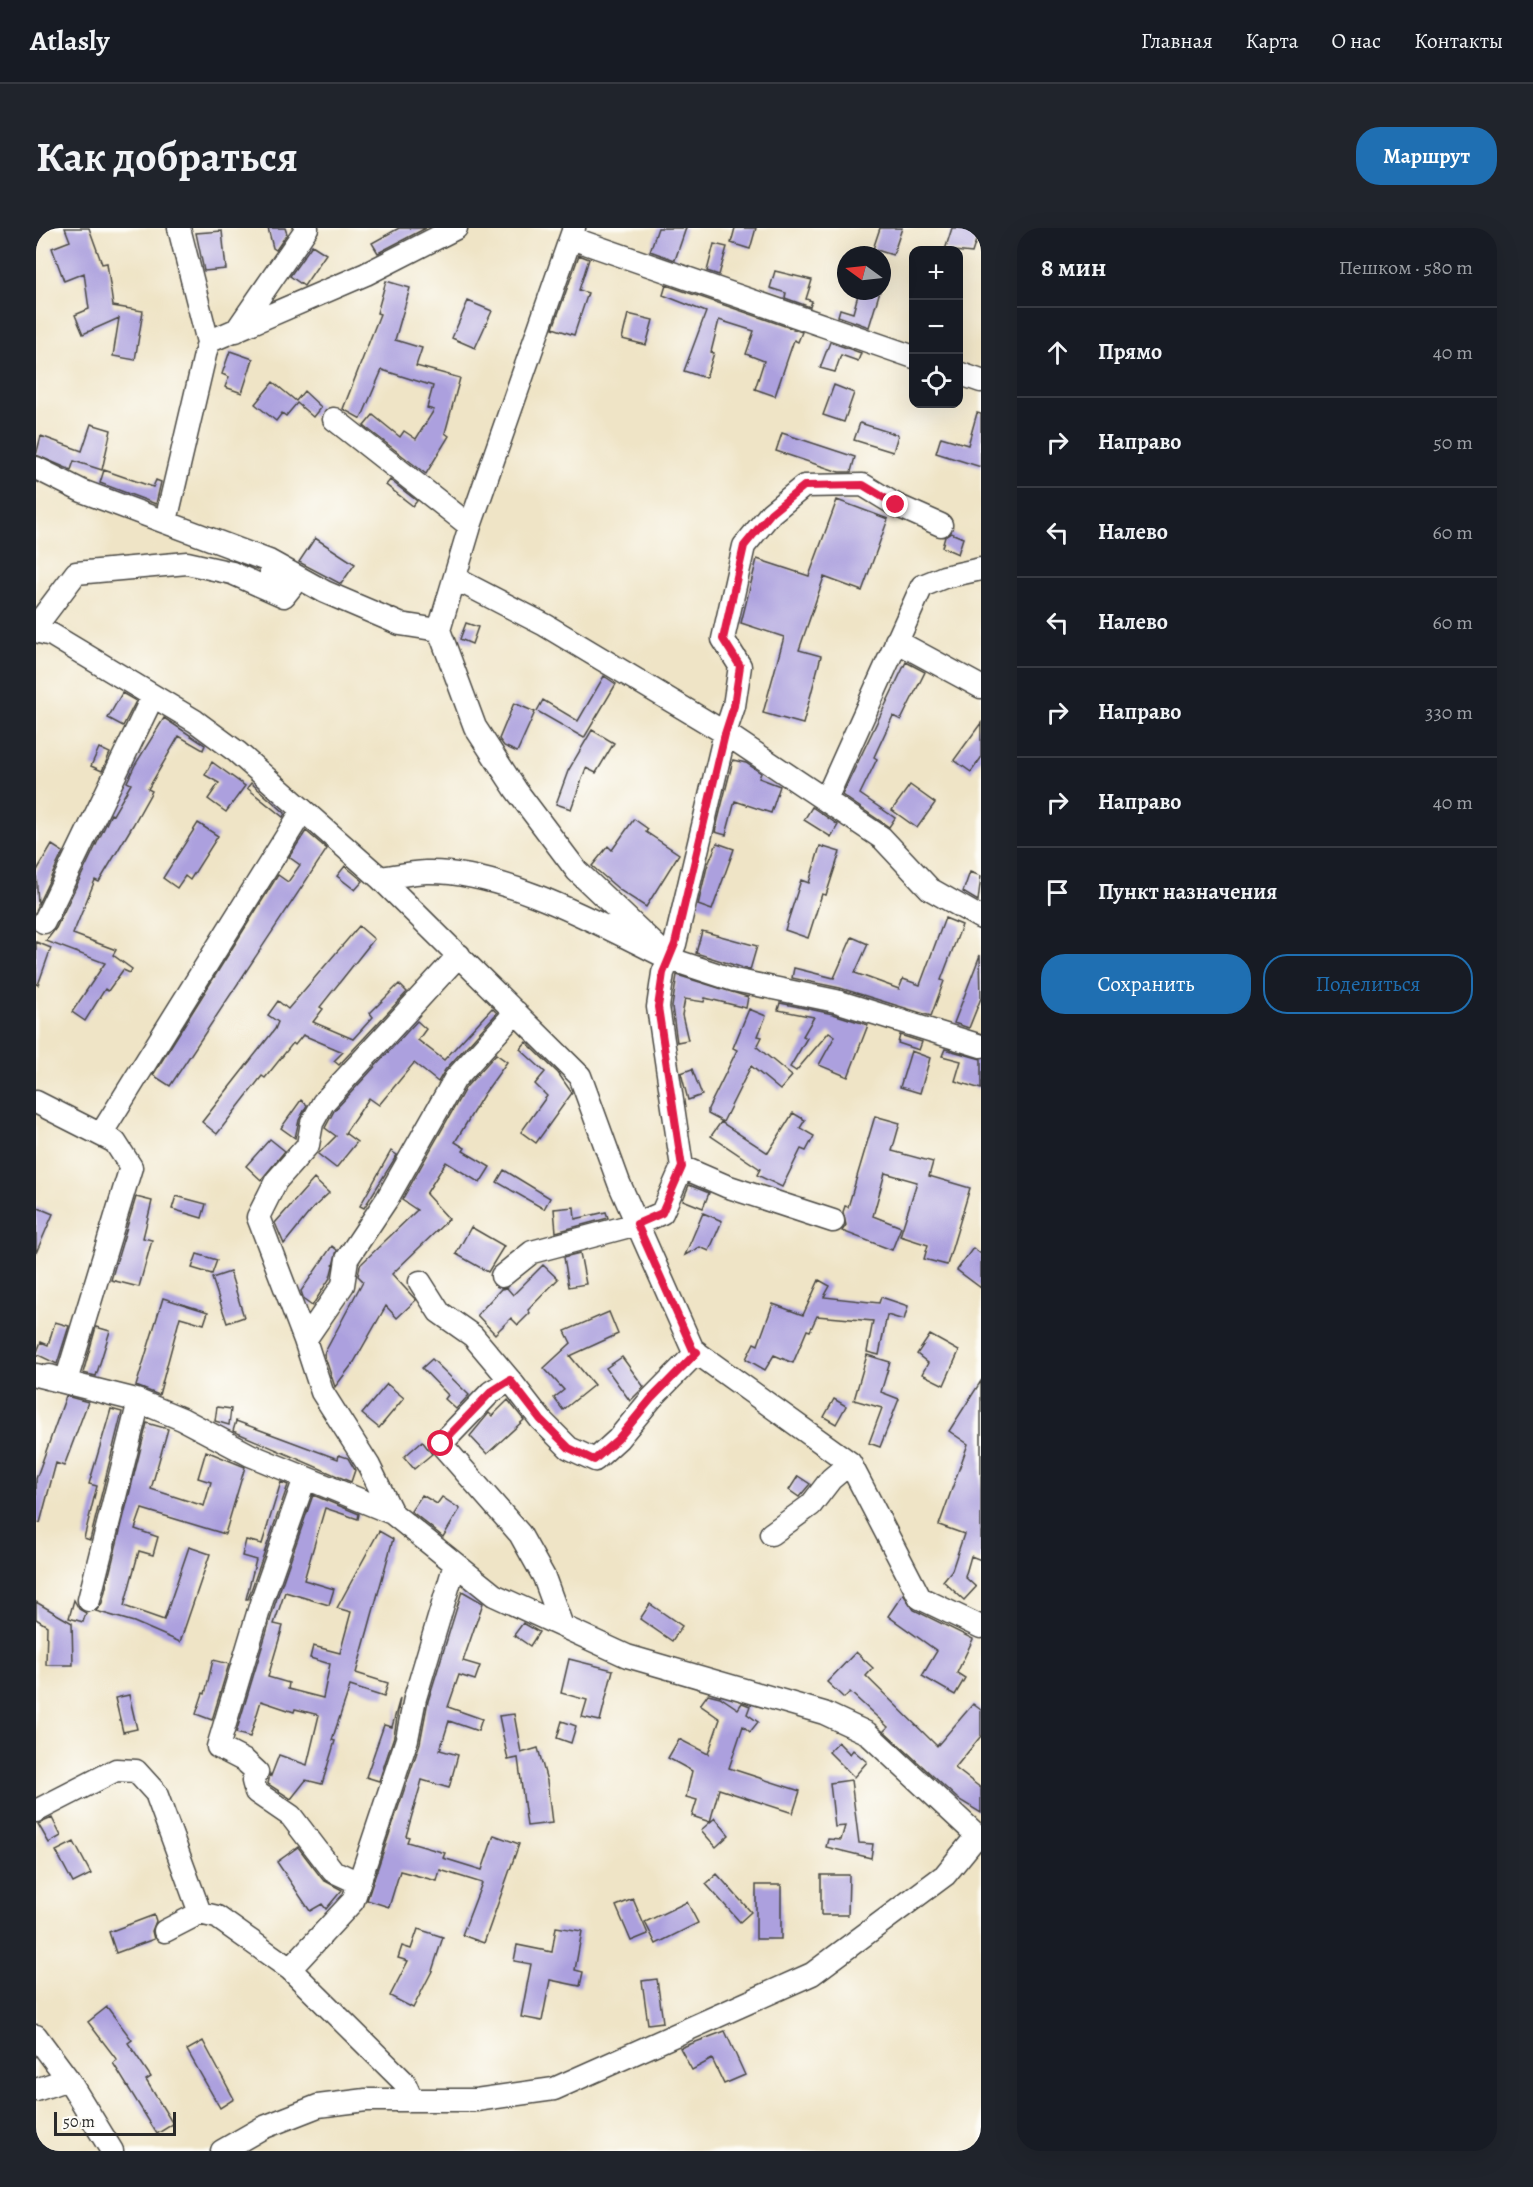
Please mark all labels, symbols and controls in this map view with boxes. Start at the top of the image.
text: Atlasly [30,22,109,60]
text: Главная [1141,27,1213,55]
text: Карта [1246,27,1298,55]
text: О нас [1331,27,1381,55]
text: Контакты [1414,27,1503,55]
button: Маршрут [1356,127,1497,185]
text: Как добраться [36,128,298,185]
north arrow [837,246,891,300]
map controls [909,246,963,408]
button: + [909,246,963,300]
text: 8 мин [1041,250,1106,285]
text: Пешком · 580 m [1339,254,1473,281]
button: − [909,300,963,354]
icon: ahead [1041,336,1074,369]
text: Прямо [1098,337,1162,367]
text: 40 m [1433,339,1473,366]
button: locate [909,354,963,408]
icon: right [1041,426,1074,459]
text: Направо [1098,427,1181,457]
text: 50 m [1433,429,1473,456]
route end [882,491,908,517]
icon: left [1041,516,1074,549]
text: Налево [1098,517,1168,547]
text: 60 m [1433,519,1473,546]
icon: left [1041,606,1074,639]
text: Налево [1098,607,1168,637]
text: 60 m [1433,609,1473,636]
icon: right [1041,696,1074,729]
text: Направо [1098,697,1181,727]
text: 330 m [1425,699,1473,726]
icon: right [1041,786,1074,819]
text: Направо [1098,787,1181,817]
text: 40 m [1433,789,1473,816]
icon: arrive [1041,876,1074,909]
text: Пункт назначения [1098,877,1277,907]
button: Сохранить [1041,954,1251,1014]
button: Поделиться [1263,954,1473,1014]
route start [427,1430,453,1456]
scale bar [54,2109,176,2136]
text: 50 m [63,2111,95,2133]

